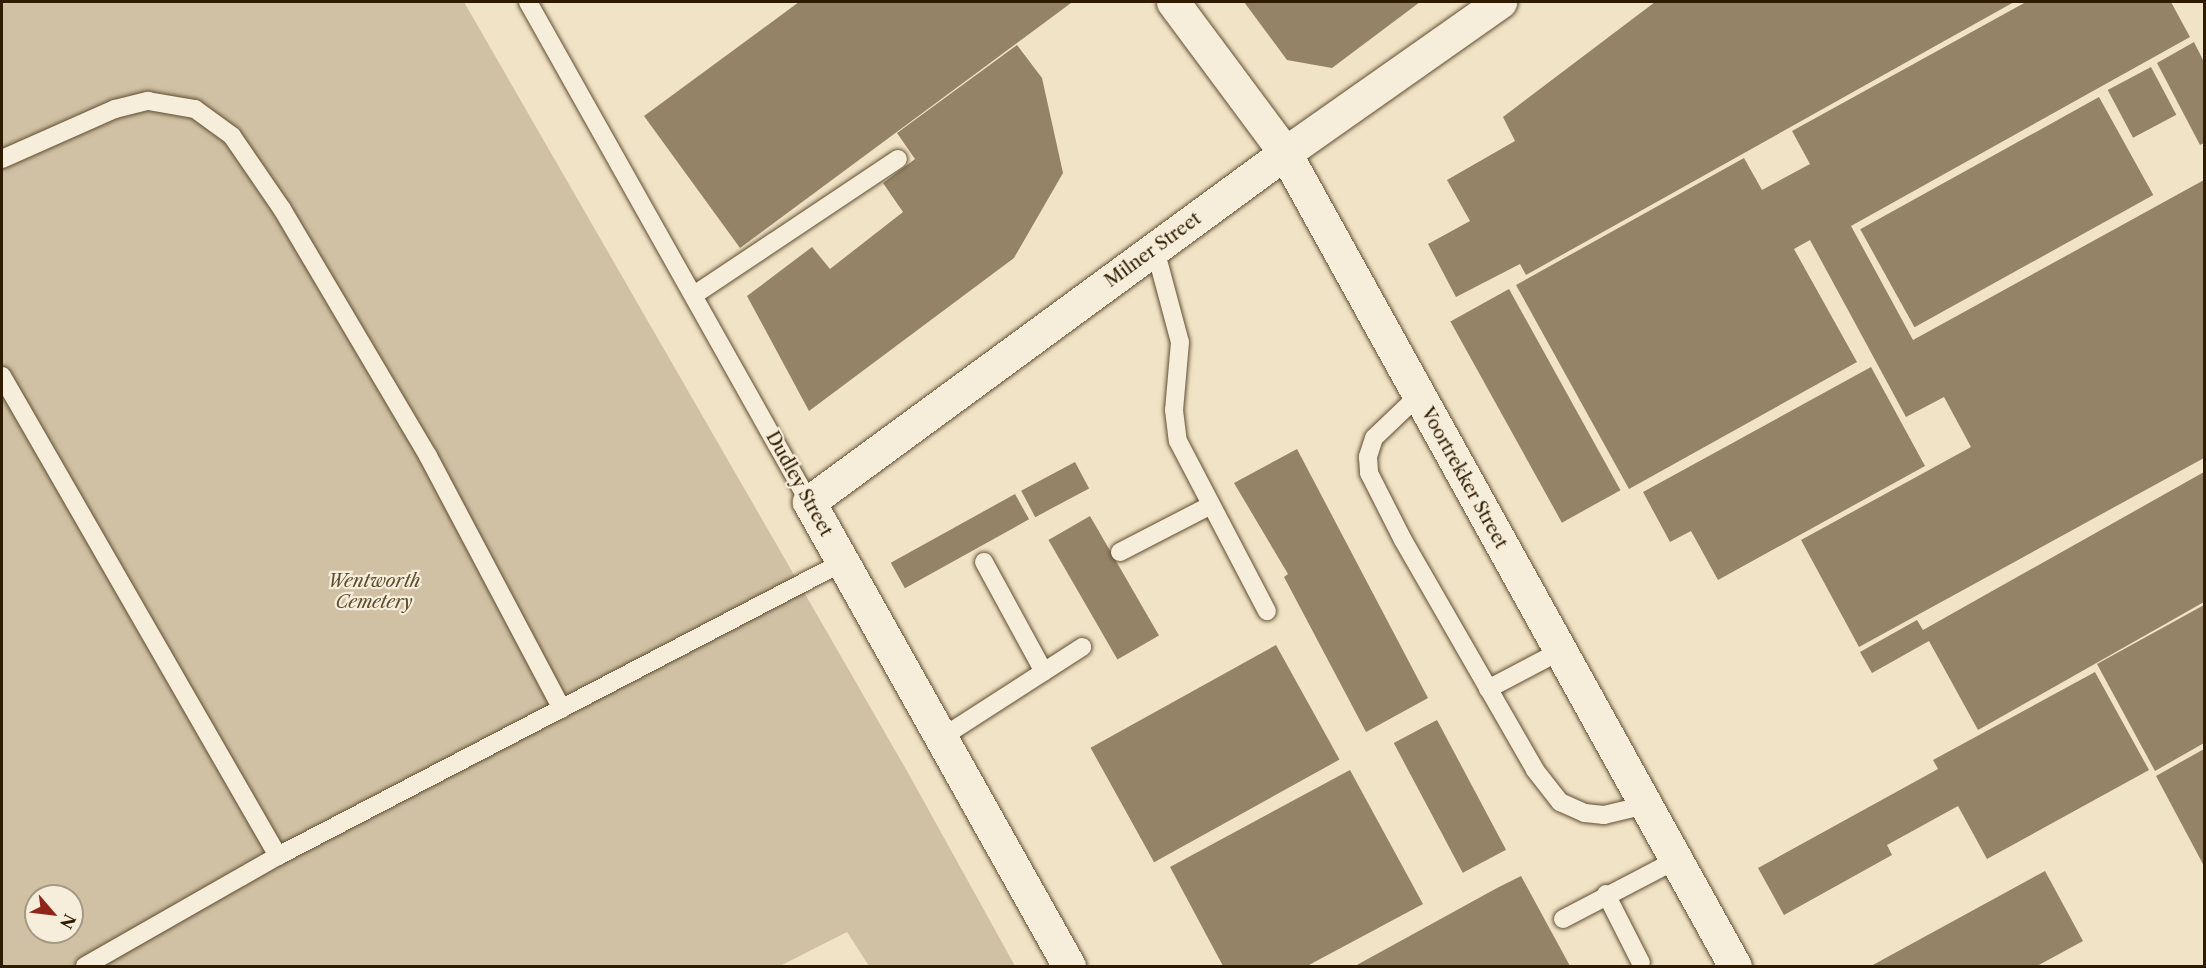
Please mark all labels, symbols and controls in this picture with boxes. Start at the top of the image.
street label: Milner Street [1101,208,1205,292]
street label: Voortrekker Street [1416,403,1512,553]
street label: Dudley Street [761,427,837,541]
park label: Wentworth Cemetery [328,571,420,614]
north arrow [24,884,84,944]
text: N [56,911,80,932]

